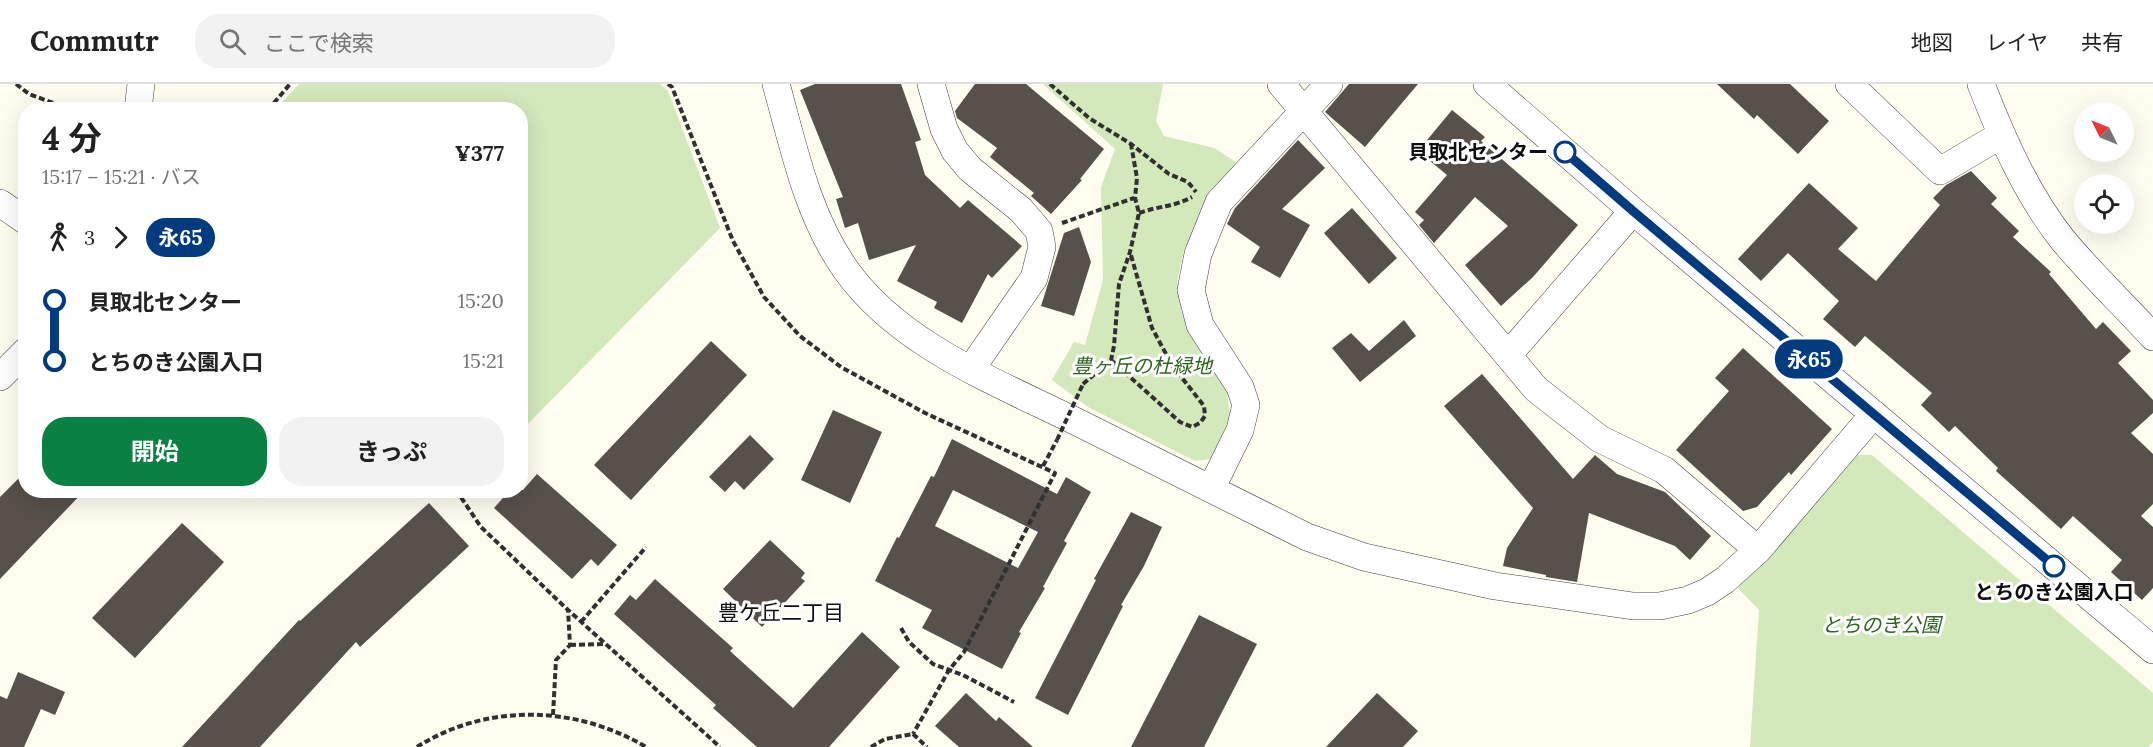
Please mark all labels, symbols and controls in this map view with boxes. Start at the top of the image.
search box [195,14,615,68]
text: Commutr [30,23,159,59]
icon: search [216,25,249,58]
text: ここで検索 [264,29,374,57]
text: 地図 [1911,29,1953,56]
text: レイヤ [1986,29,2048,56]
text: 共有 [2081,29,2123,56]
north arrow [2074,102,2134,162]
map controls [2074,102,2134,234]
text: 4 分 [42,117,102,159]
text: ¥377 [455,139,504,167]
place label: 貝取北センター [1408,139,1548,164]
marker: 貝取北センター [1554,141,1576,163]
text: 15:17 – 15:21 · バス [42,164,201,189]
button: locate [2074,174,2134,234]
icon: walk [42,221,75,254]
icon: forward [104,221,137,254]
text: 永65 [158,224,203,251]
text: 3 [84,225,95,250]
text: 貝取北センター [88,288,242,316]
text: 15:20 [458,288,504,313]
line badge: 永65 [1774,340,1844,378]
text: 永65 [1787,346,1831,373]
text: とちのき公園入口 [88,348,263,376]
text: 15:21 [463,348,504,373]
park label: 豊ヶ丘の杜緑地 [1072,353,1214,378]
button: 開始 [42,417,267,486]
button: きっぷ [279,417,504,486]
marker: とちのき公園入口 [2043,555,2065,577]
place label: とちのき公園入口 [1974,579,2134,604]
district label: 豊ケ丘二丁目 [718,599,844,626]
park label: とちのき公園 [1821,612,1944,637]

